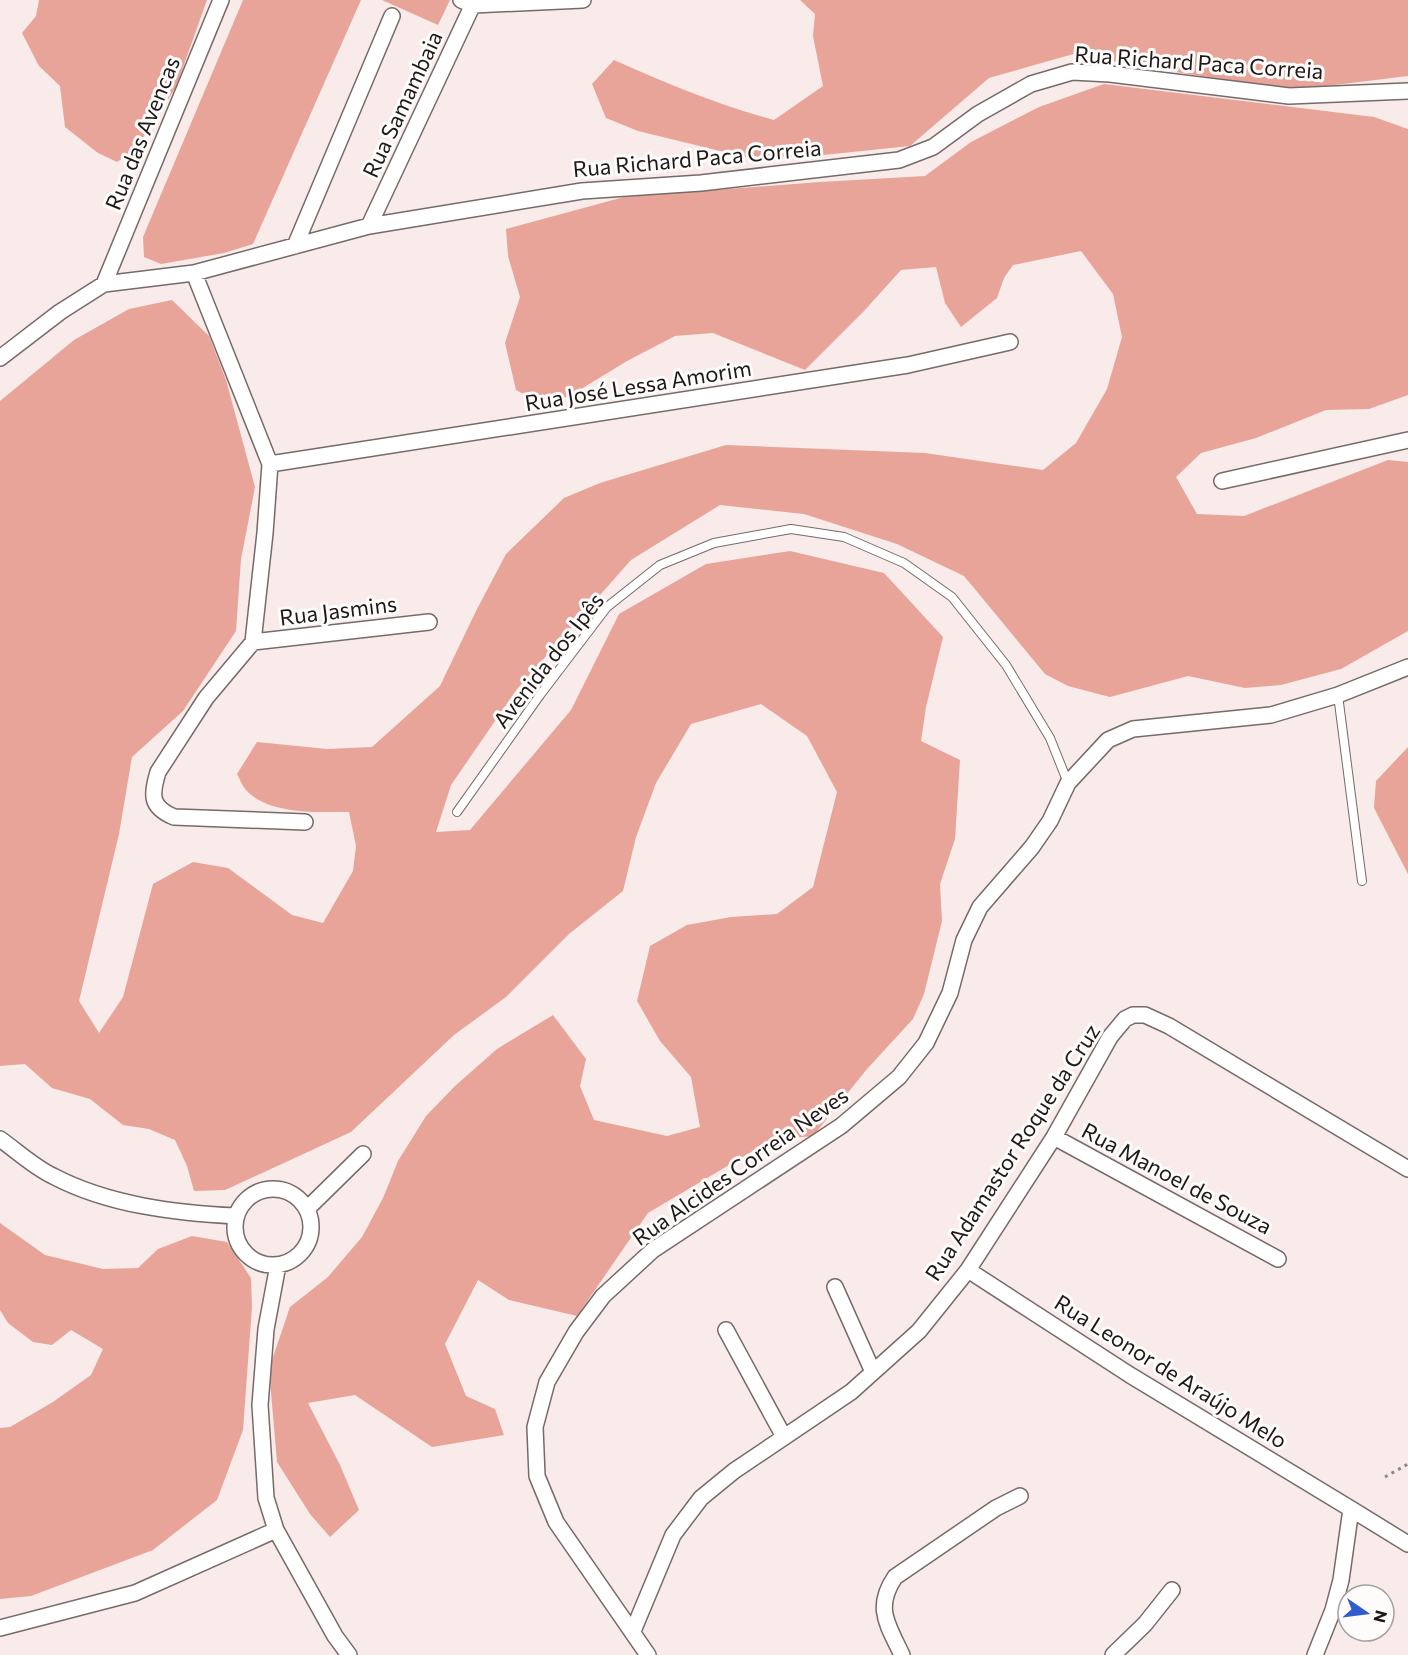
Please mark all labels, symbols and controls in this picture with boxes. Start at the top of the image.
street label: Rua Samambaia [356,26,448,182]
street label: Rua Richard Paca Correia [1074,40,1324,84]
street label: Rua das Avencas [99,52,185,214]
street label: Rua Richard Paca Correia [572,134,822,182]
street label: Rua José Lessa Amorim [523,354,753,416]
street label: Avenida dos Ipês [487,587,609,733]
street label: Rua Jasmins [278,589,398,631]
street label: Rua Adamastor Roque da Cruz [919,1018,1105,1285]
street label: Rua Alcides Correia Neves [627,1081,853,1251]
street label: Rua Manoel de Souza [1077,1116,1277,1240]
street label: Rua Leonor de Araújo Melo [1050,1288,1292,1454]
north arrow [1336,1583,1396,1643]
text: N [1370,1609,1392,1625]

